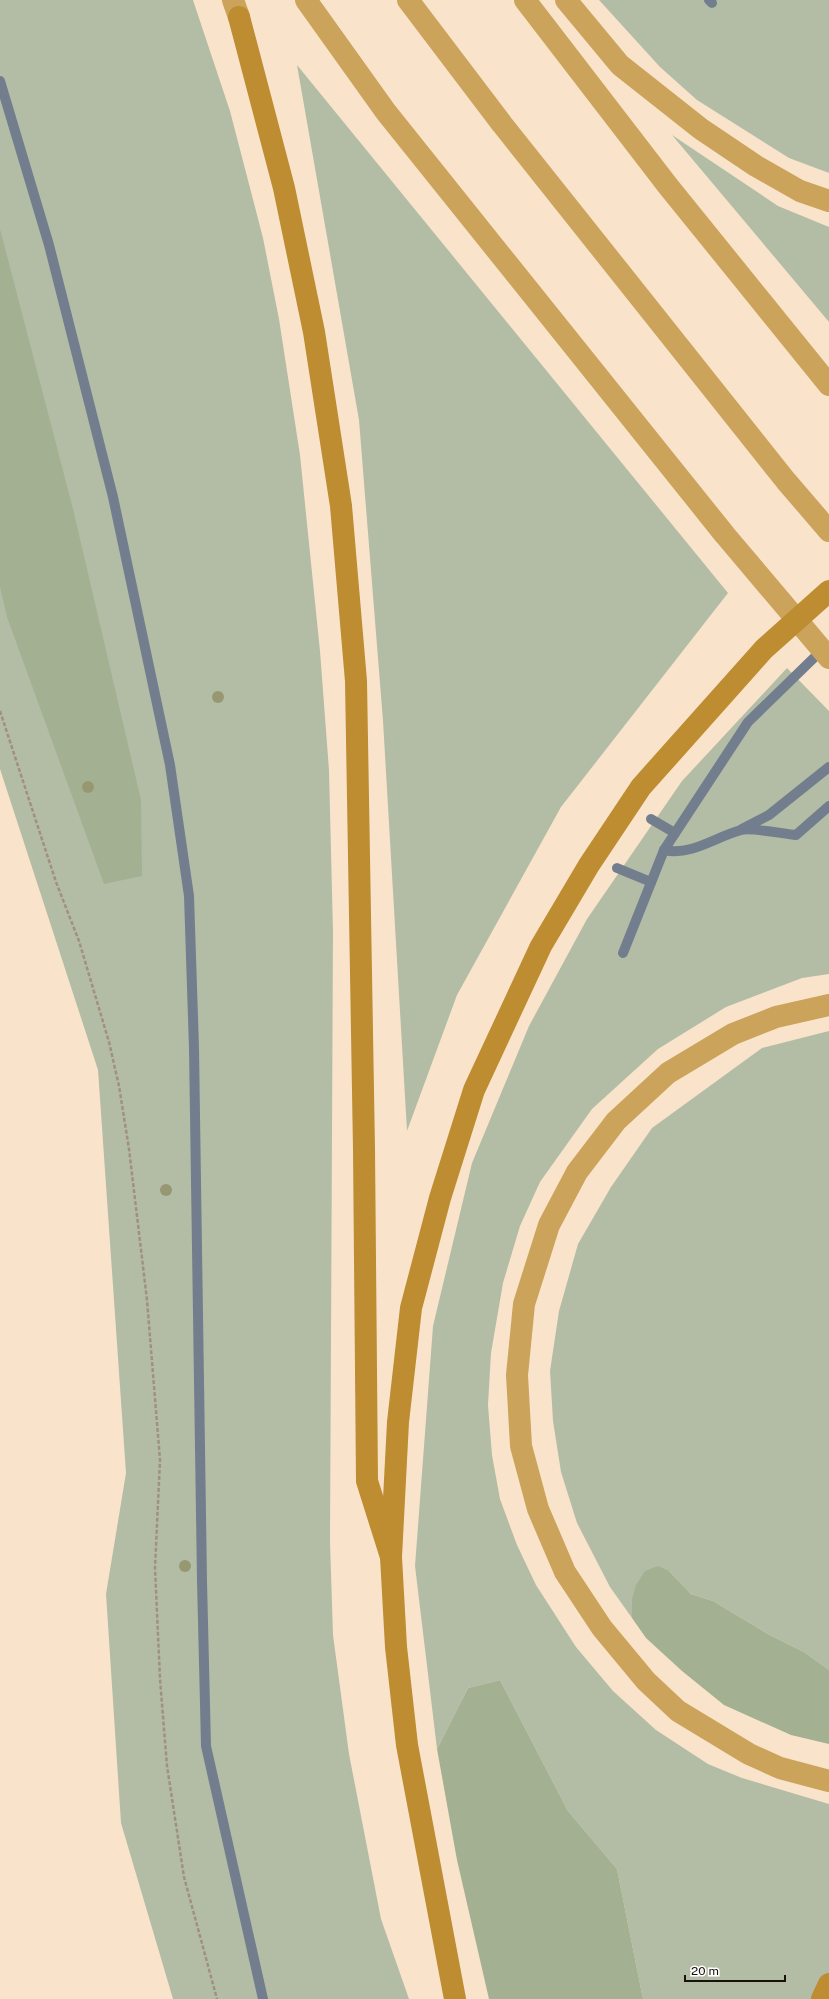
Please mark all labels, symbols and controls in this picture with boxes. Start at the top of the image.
scale bar [685,1957,785,1983]
text: 20 m [691,1964,719,1978]

